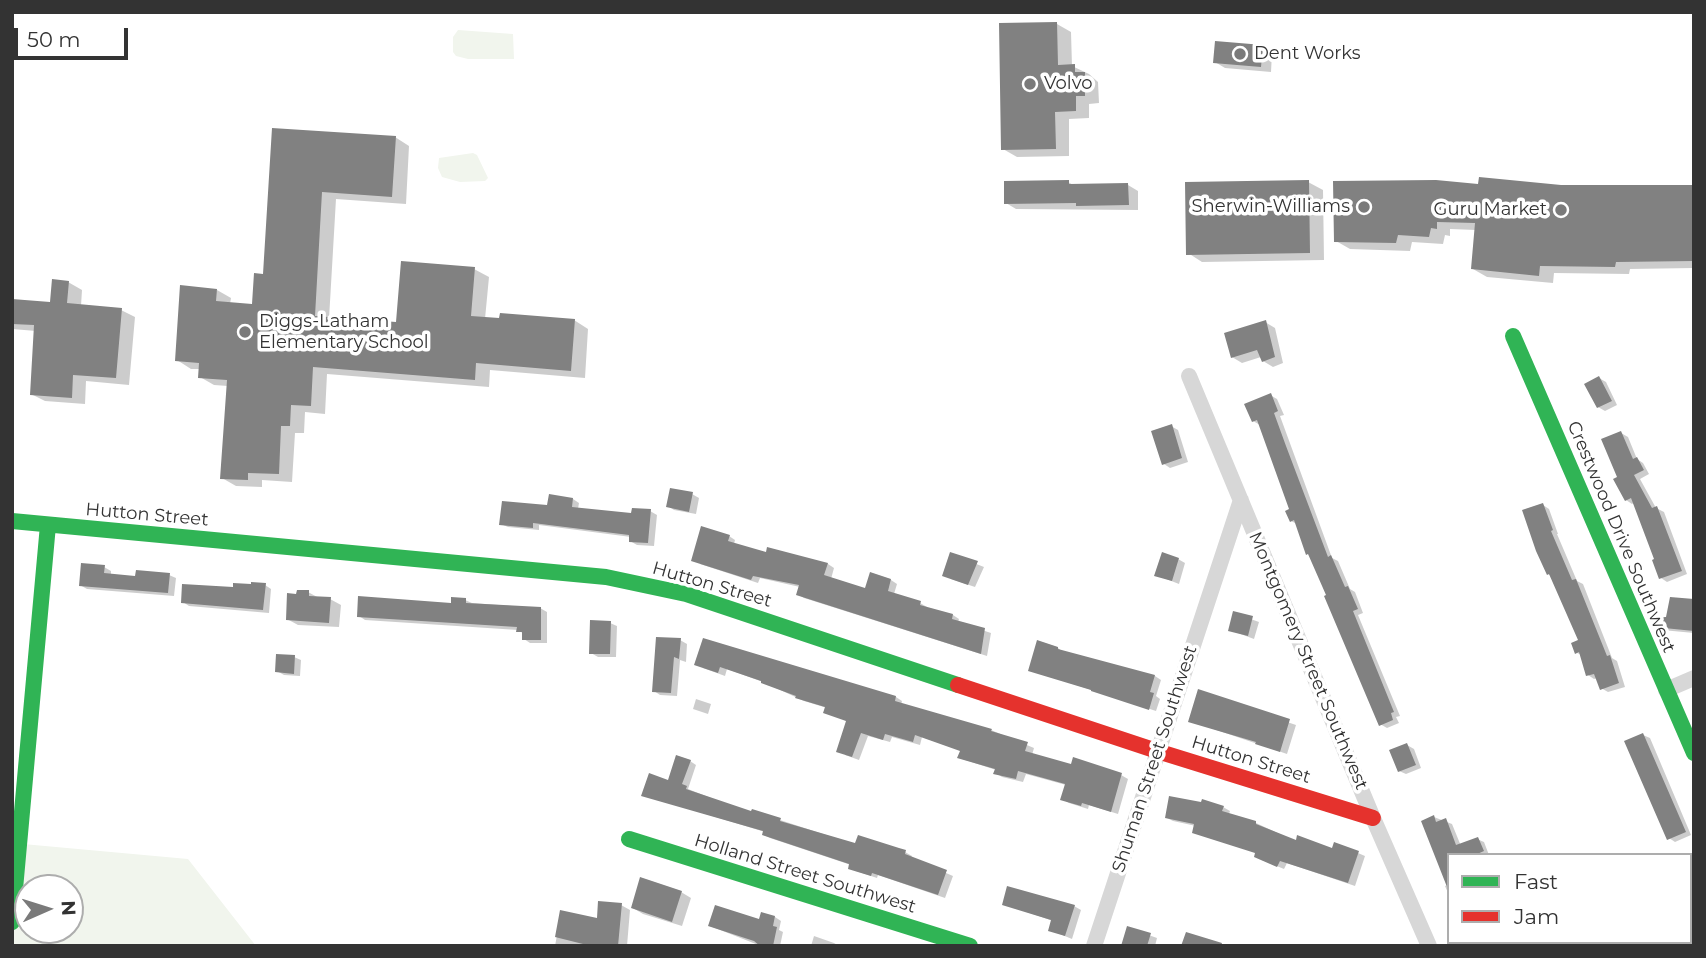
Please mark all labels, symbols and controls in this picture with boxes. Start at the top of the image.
scale bar [18,14,131,58]
text: 50 m [27,27,81,52]
place label: Dent Works [1254,43,1361,65]
marker: Dent Works [1232,46,1248,62]
place label: Volvo [1044,73,1092,95]
marker: Volvo [1022,76,1038,92]
place label: Sherwin-Williams [1192,196,1350,218]
marker: Sherwin-Williams [1356,199,1372,215]
place label: Guru Market [1434,199,1547,221]
marker: Guru Market [1553,202,1569,218]
place label: Diggs-Latham Elementary School [259,311,429,354]
marker: Diggs-Latham Elementary School [237,324,253,340]
street label: Crestwood Drive Southwest [1562,418,1680,656]
street label: Hutton Street [85,499,209,531]
street label: Montgomery Street Southwest [1244,529,1372,793]
street label: Hutton Street [650,558,774,612]
street label: Shuman Street Southwest [1108,643,1202,875]
street label: Hutton Street [1189,732,1313,788]
street label: Holland Street Southwest [692,830,918,918]
legend [1447,853,1692,944]
text: Fast [1514,869,1558,894]
north arrow [14,874,84,944]
text: N [57,900,80,916]
text: Jam [1514,904,1559,929]

